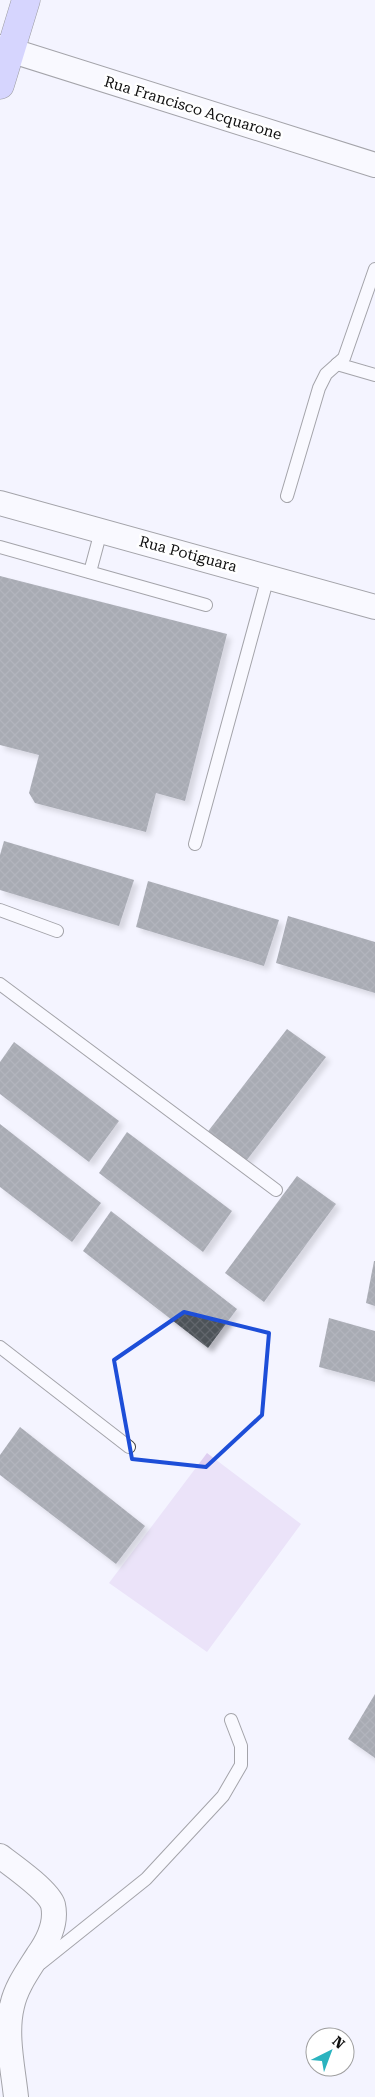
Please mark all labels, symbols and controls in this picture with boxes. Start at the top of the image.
street label: Rua Francisco Acquarone [102,72,284,144]
street label: Rua Potiguara [137,532,239,576]
north arrow [305,2027,355,2077]
text: N [329,2033,348,2052]

